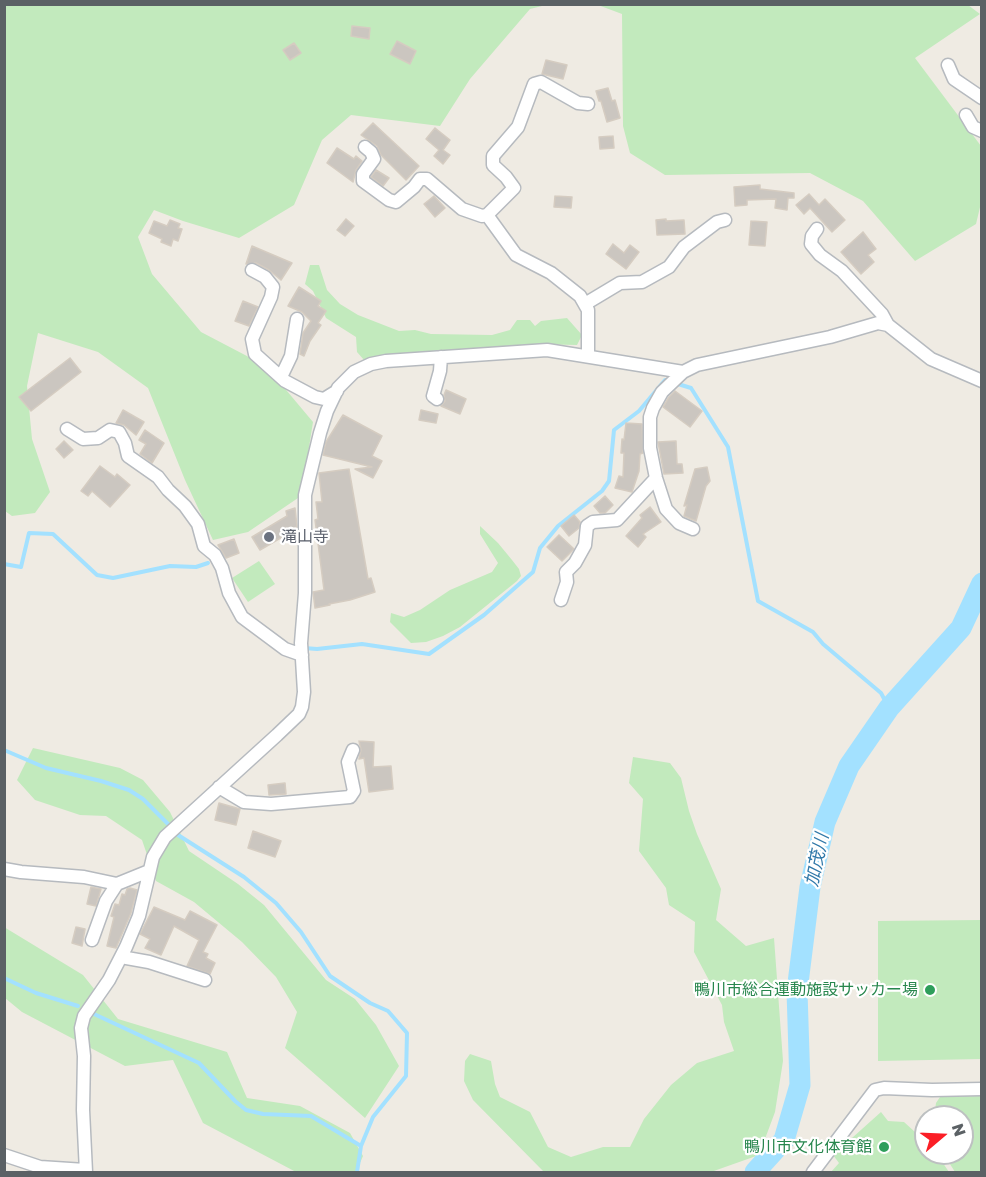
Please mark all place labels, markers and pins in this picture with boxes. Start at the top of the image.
place label: 滝山寺 [281,527,329,547]
marker: 滝山寺 [262,530,276,544]
place label: 鴨川市総合運動施設サッカー場 [694,980,918,1000]
marker: 鴨川市総合運動施設サッカー場 [923,983,937,997]
place label: 鴨川市文化体育館 [744,1137,872,1157]
marker: 鴨川市文化体育館 [877,1140,891,1154]

